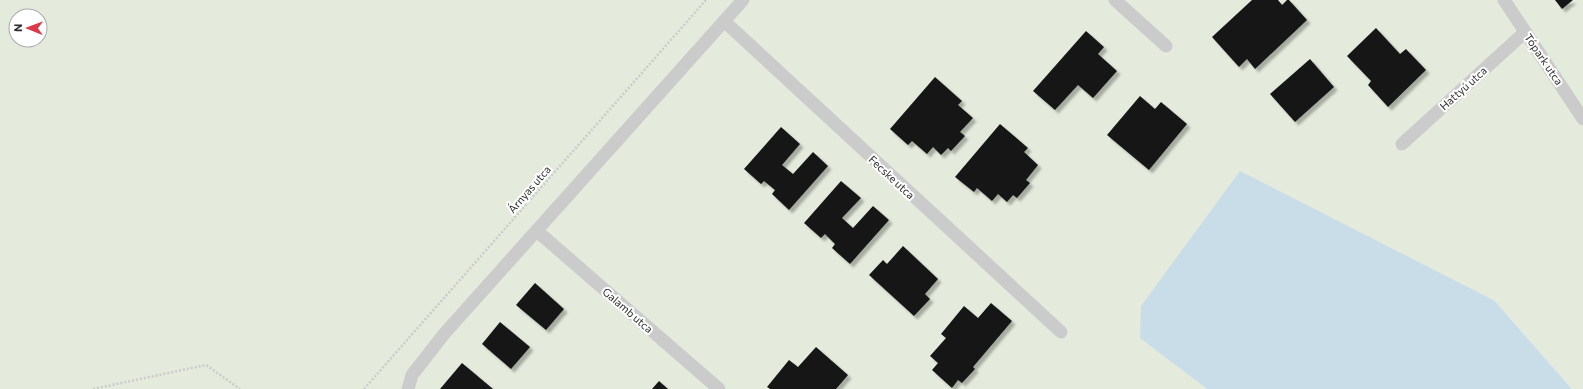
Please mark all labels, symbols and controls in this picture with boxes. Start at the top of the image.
north arrow [8,8,48,48]
text: N [11,24,24,32]
street label: Tópark utca [1522,31,1566,87]
street label: Hattyú utca [1437,64,1489,112]
street label: Fecske utca [866,153,918,201]
street label: Árnyas utca [504,162,553,215]
street label: Galamb utca [600,285,656,335]

